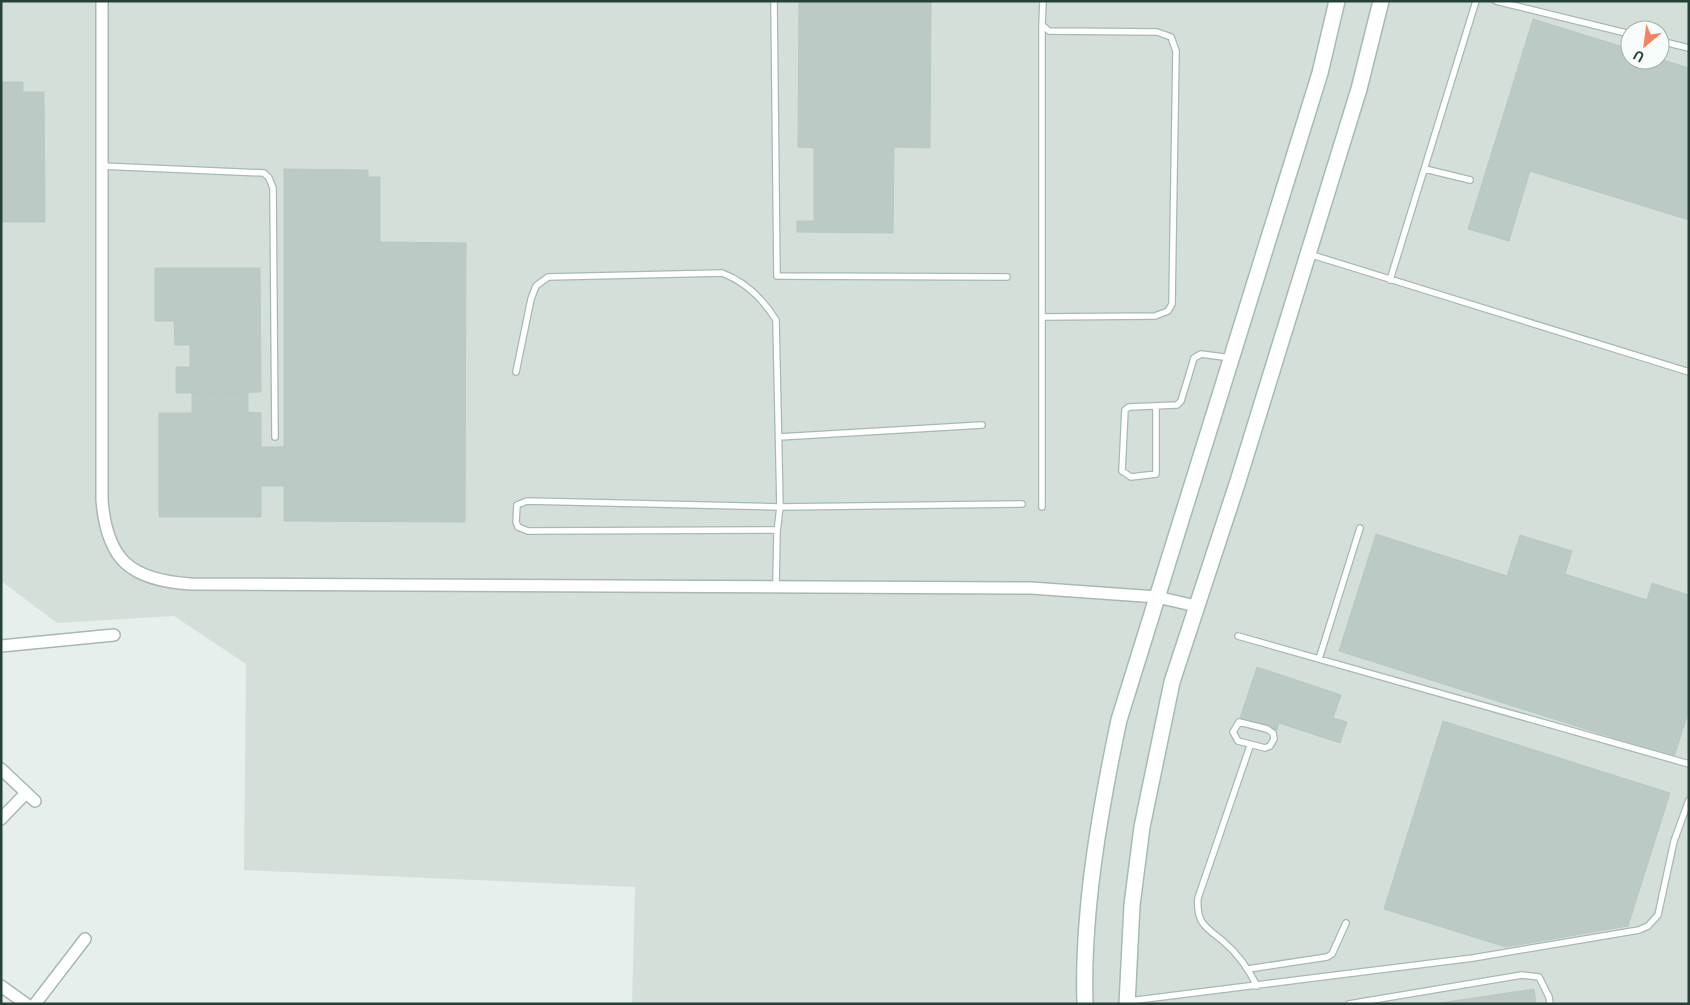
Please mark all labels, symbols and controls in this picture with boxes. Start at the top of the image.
north arrow [1620,20,1670,70]
text: U [1630,46,1647,67]

